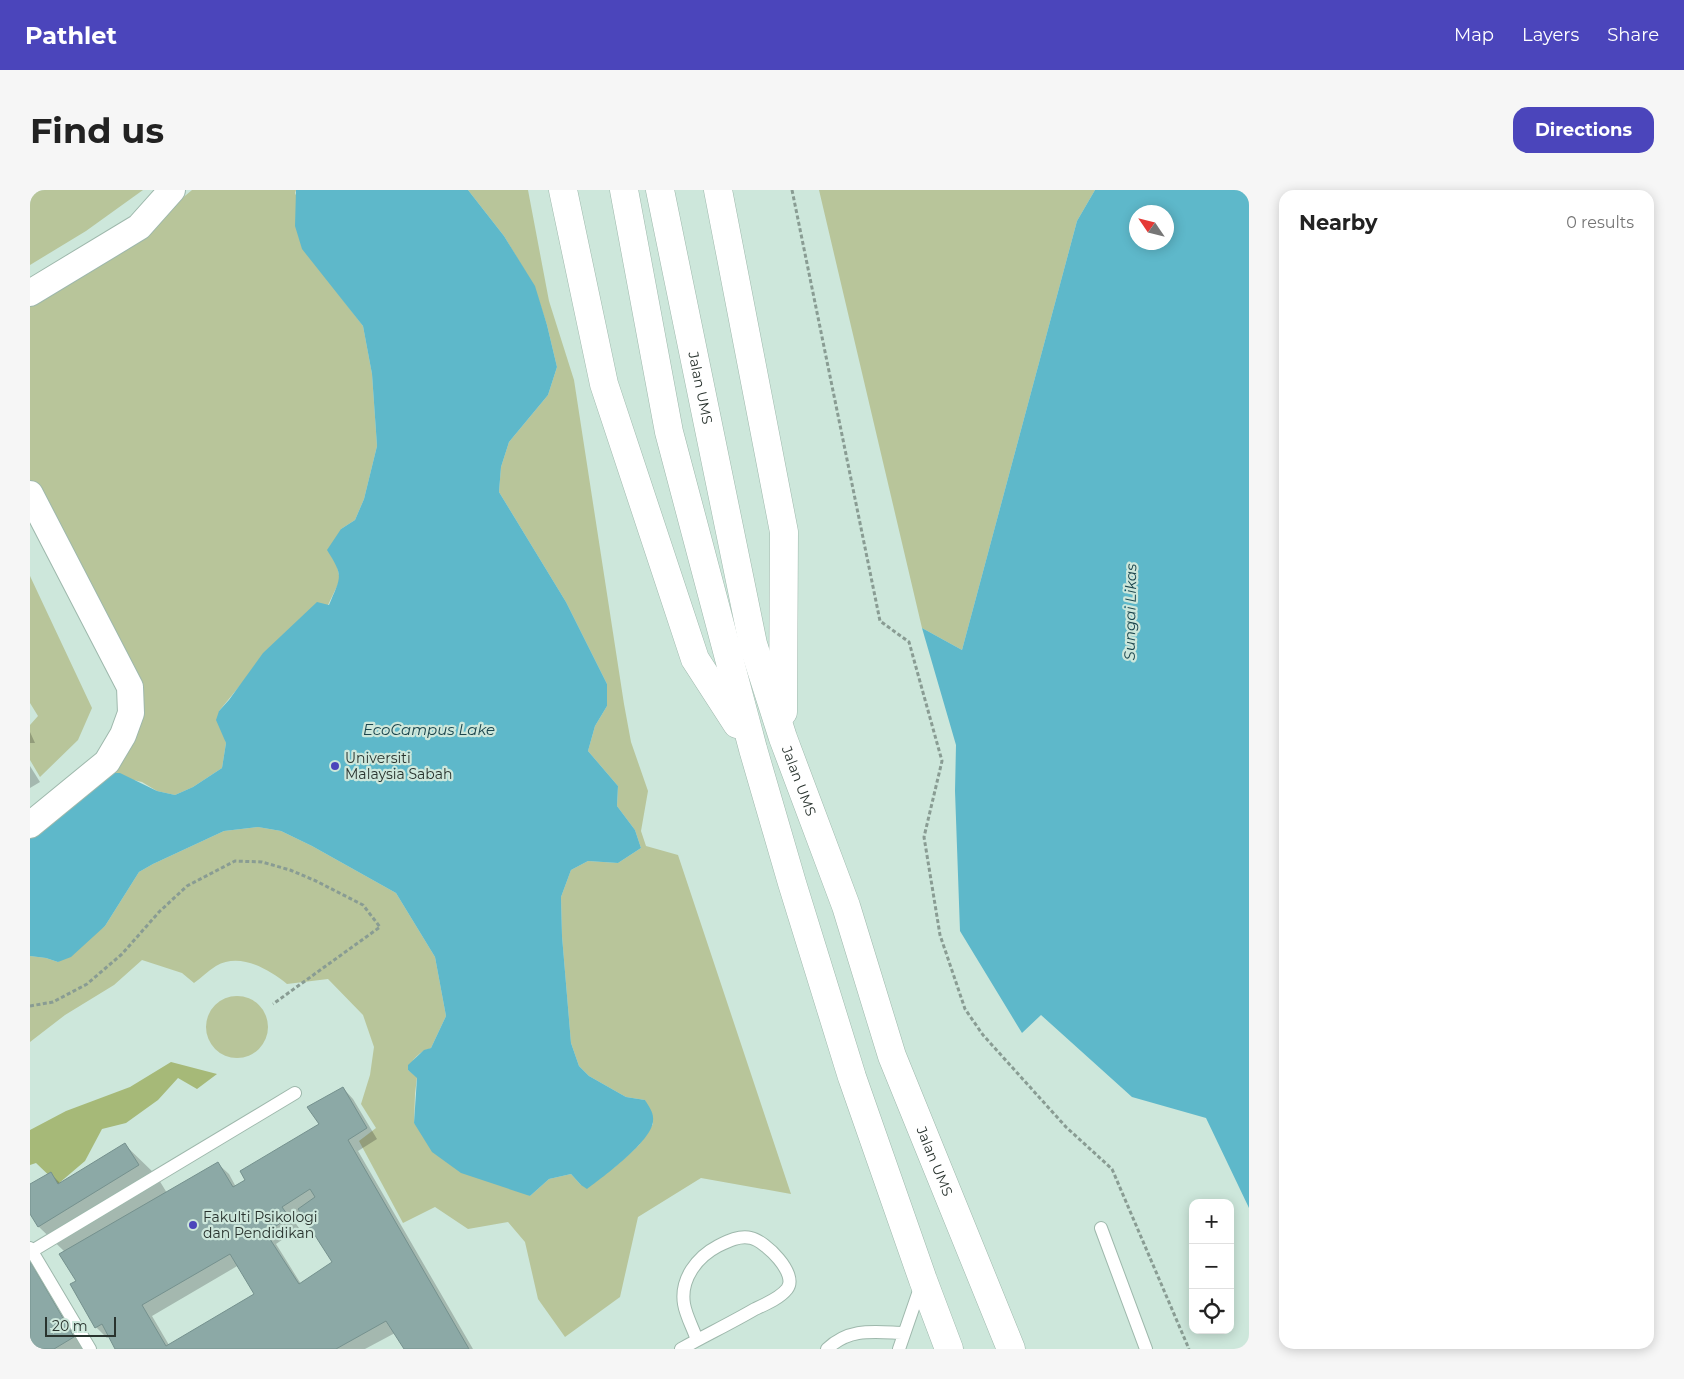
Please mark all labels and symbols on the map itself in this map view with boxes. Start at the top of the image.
north arrow [1129,205,1174,250]
street label: Jalan UMS [684,349,717,426]
water label: Sungai Likas [1120,563,1140,661]
water label: EcoCampus Lake [363,720,495,739]
street label: Jalan UMS [777,742,820,819]
place label: Universiti Malaysia Sabah [345,749,452,783]
marker: Universiti Malaysia Sabah [329,760,341,772]
street label: Jalan UMS [912,1123,957,1199]
place label: Fakulti Psikologi dan Pendidikan [203,1208,318,1242]
marker: Fakulti Psikologi dan Pendidikan [187,1219,199,1231]
scale bar [45,1314,116,1337]

